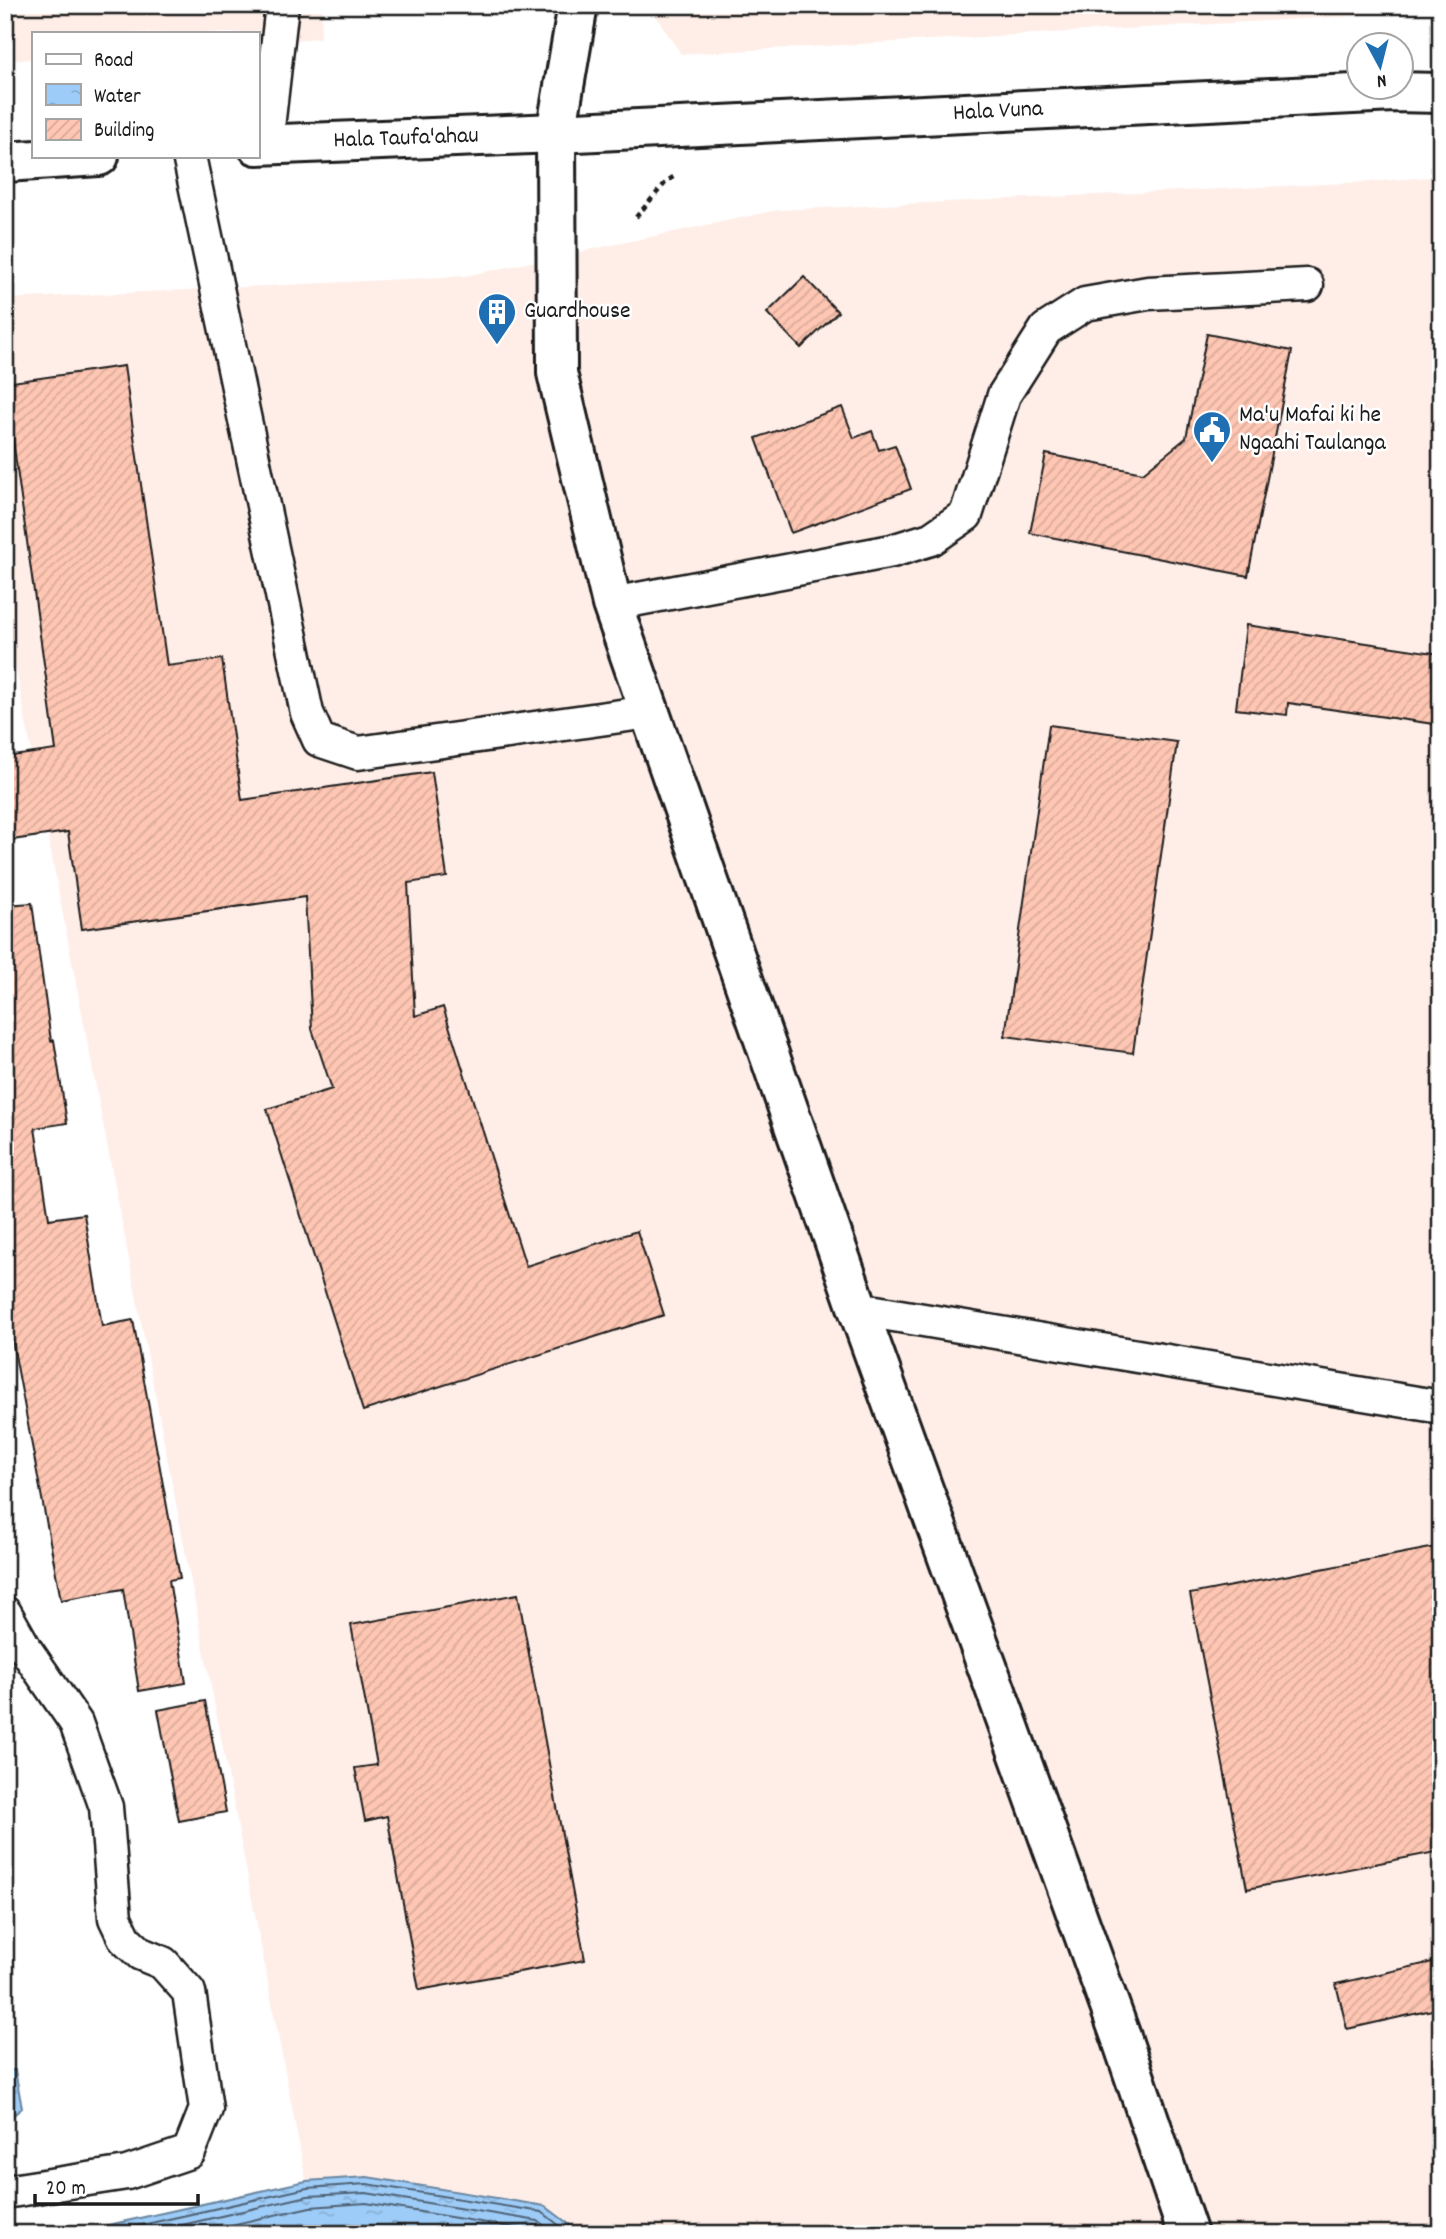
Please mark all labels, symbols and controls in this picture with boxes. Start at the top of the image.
legend [32,32,259,158]
north arrow [1344,32,1414,102]
text: Road [94,47,133,77]
text: N [1375,65,1388,93]
text: Water [94,83,141,113]
street label: Hala Vuna [952,93,1045,131]
text: Building [94,117,154,147]
street label: Hala Taufa'ahau [333,119,479,159]
building icon: Guardhouse [476,291,518,346]
place label: Guardhouse [524,295,631,329]
place label: Ma'u Mafai ki he Ngaahi Taulanga [1239,399,1387,461]
public building icon: Ma'u Mafai ki he Ngaahi Taulanga [1191,409,1233,464]
scale bar [35,2162,198,2206]
text: 20 m [46,2175,86,2205]

